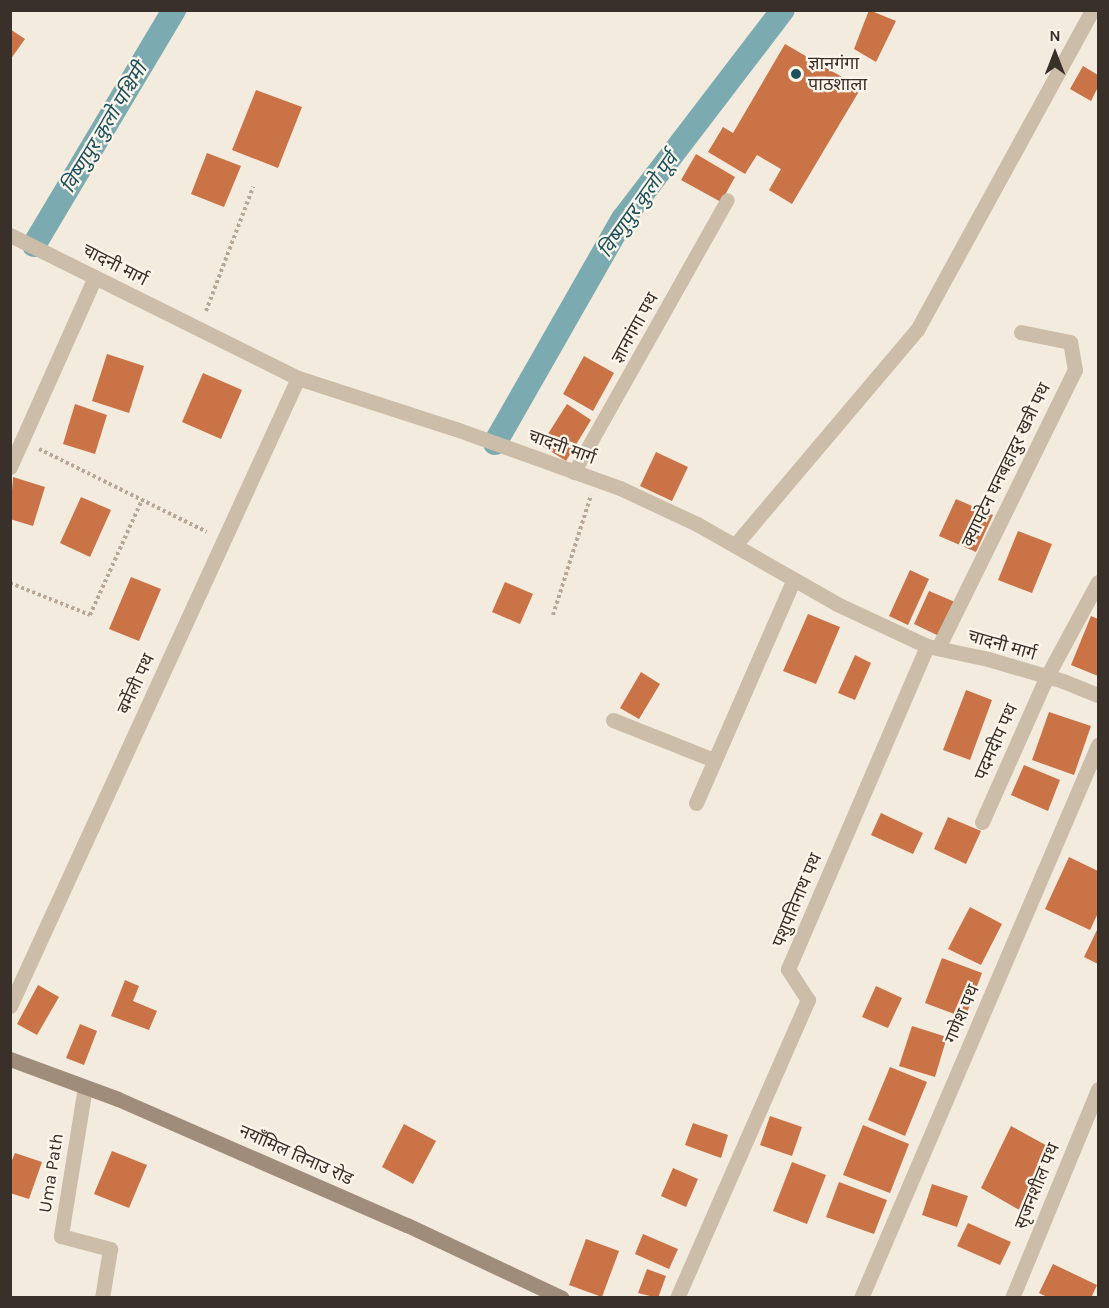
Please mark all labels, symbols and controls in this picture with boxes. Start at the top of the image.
north arrow [1025,24,1085,84]
text: N [1049,26,1061,45]
place label: ज्ञानगंगा पाठशाला [808,53,867,96]
water label: विष्णुपुर कुलो पश्चिमी [56,59,152,197]
marker: ज्ञानगंगा पाठशाला [789,67,803,81]
water label: विष्णुपुर कुलो पूर्व [593,148,683,262]
street label: चादनी मार्ग [79,239,151,291]
street label: ज्ञानगंगा पथ [607,289,663,367]
street label: क्यापटेन घनबहादुर खत्री पथ [957,379,1055,551]
street label: चादनी मार्ग [525,425,599,469]
street label: चादनी मार्ग [965,625,1039,665]
street label: बर्मेली पथ [113,650,159,718]
street label: पदमदीप पथ [970,701,1022,783]
street label: पशुपतिनाथ पथ [768,850,826,950]
street label: गणेश पथ [940,982,984,1046]
street label: नयाँमिल तिनाउ रोड [236,1120,356,1190]
street label: Uma Path [34,1132,68,1214]
street label: सृजनशील पथ [1010,1140,1064,1232]

